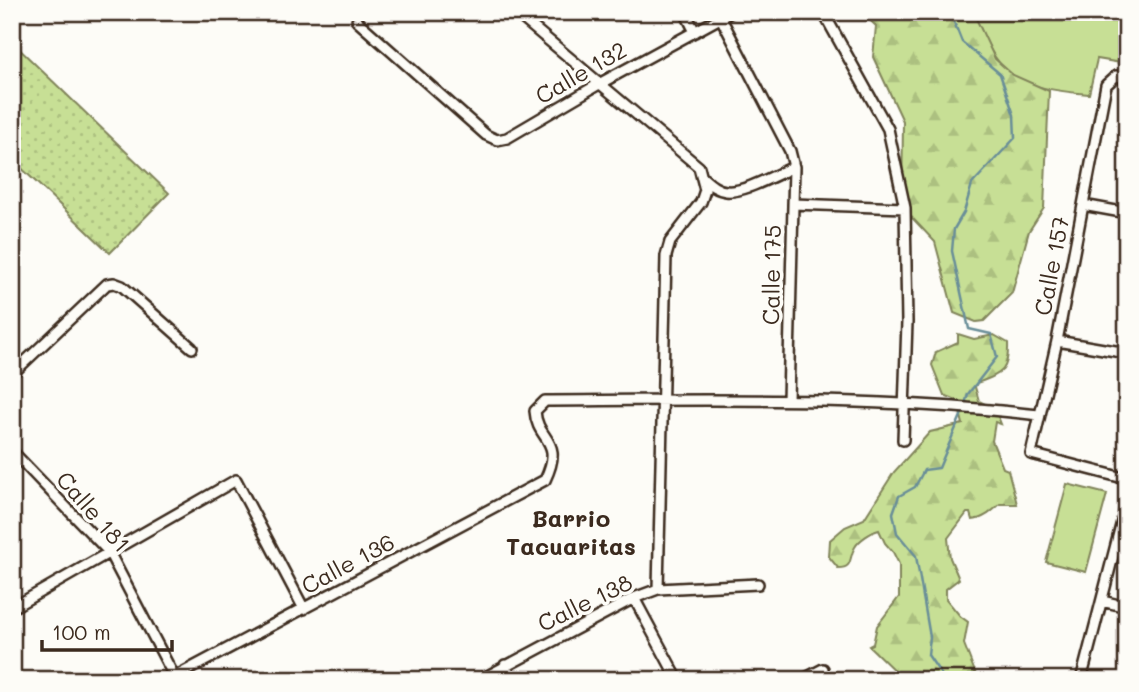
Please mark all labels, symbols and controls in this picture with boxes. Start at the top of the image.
street label: Calle 132 [529,34,632,110]
street label: Calle 157 [1027,214,1075,318]
street label: Calle 175 [755,225,787,325]
street label: Calle 181 [50,464,137,558]
district label: Barrio Tacuaritas [506,502,636,561]
street label: Calle 136 [296,526,399,600]
street label: Calle 138 [532,566,637,638]
scale bar [42,608,172,652]
text: 100 m [52,618,111,645]

